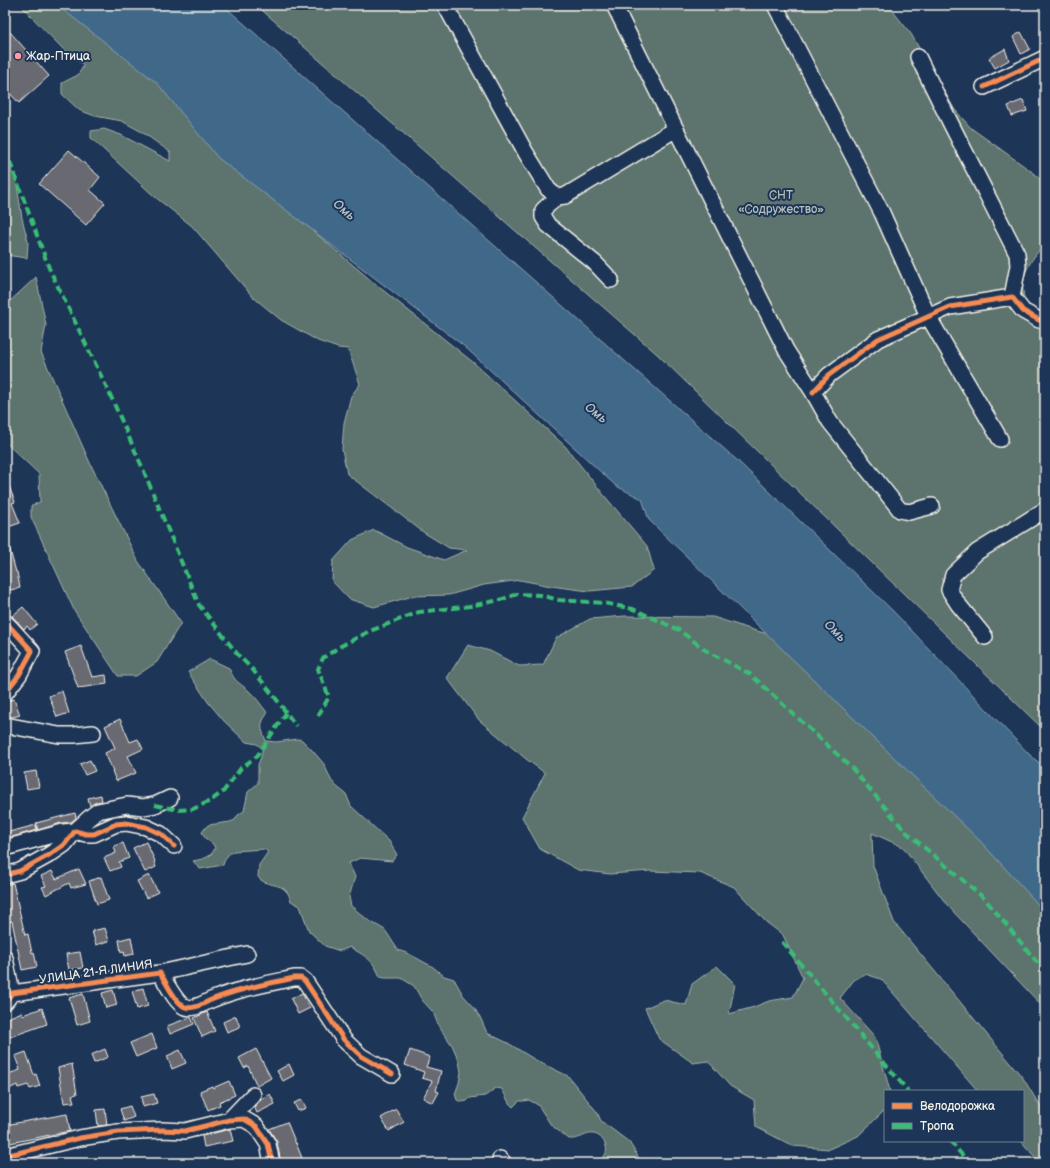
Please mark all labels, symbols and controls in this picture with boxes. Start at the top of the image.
place label: Жар-Птица [26,49,90,64]
marker: Жар-Птица [13,51,23,61]
park label: СНТ «Содружество» [738,188,824,217]
water label: Омь [330,196,359,224]
water label: Омь [581,399,611,427]
water label: Омь [821,617,850,646]
street label: УЛИЦА 21-Я ЛИНИЯ [38,957,154,987]
legend [884,1090,1024,1142]
text: Велодорожка [920,1099,995,1114]
text: Тропа [920,1119,954,1134]

